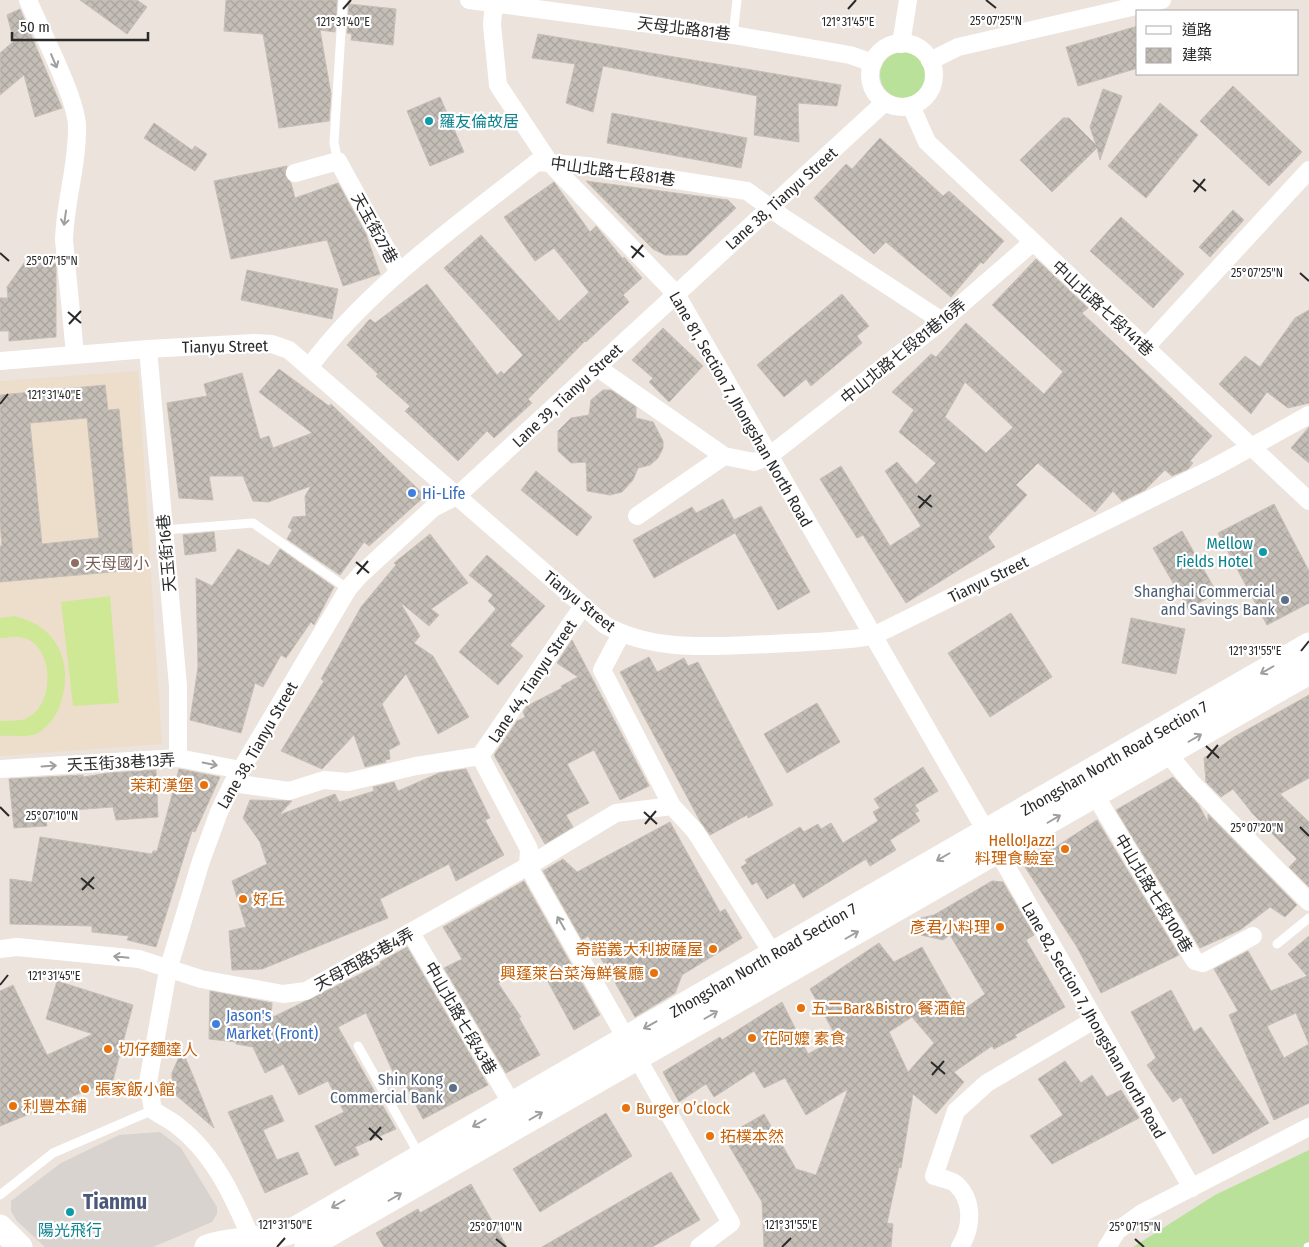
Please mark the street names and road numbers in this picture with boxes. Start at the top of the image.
street label: 天母北路81巷 [636,13,732,44]
street label: Lane 38, Tianyu Street [722,143,842,253]
street label: 中山北路七段81巷 [549,153,677,190]
street label: 天玉街27巷 [347,190,402,267]
street label: 中山北路七段141巷 [1048,257,1157,360]
street label: Lane 81, Section 7, Jhongshan North Road [665,288,816,530]
street label: 中山北路七段81巷16弄 [837,295,970,408]
street label: Tianyu Street [182,336,269,357]
street label: Lane 39, Tianyu Street [509,339,627,451]
street label: 天玉街16巷 [154,513,179,593]
street label: Tianyu Street [945,552,1032,607]
street label: Tianyu Street [540,567,620,636]
street label: Lane 44, Tianyu Street [484,616,581,746]
street label: Lane 38, Tianyu Street [213,678,302,812]
street label: Zhongshan North Road Section 7 [1017,697,1212,820]
street label: 天玉街38巷13弄 [66,750,176,775]
street label: 中山北路七段100巷 [1111,831,1196,956]
street label: Zhongshan North Road Section 7 [666,899,861,1022]
street label: Lane 82, Section 7, Jhongshan North Road [1018,899,1169,1142]
street label: 天母西路5巷4弄 [311,924,417,995]
street label: 中山北路七段43巷 [421,959,500,1078]

